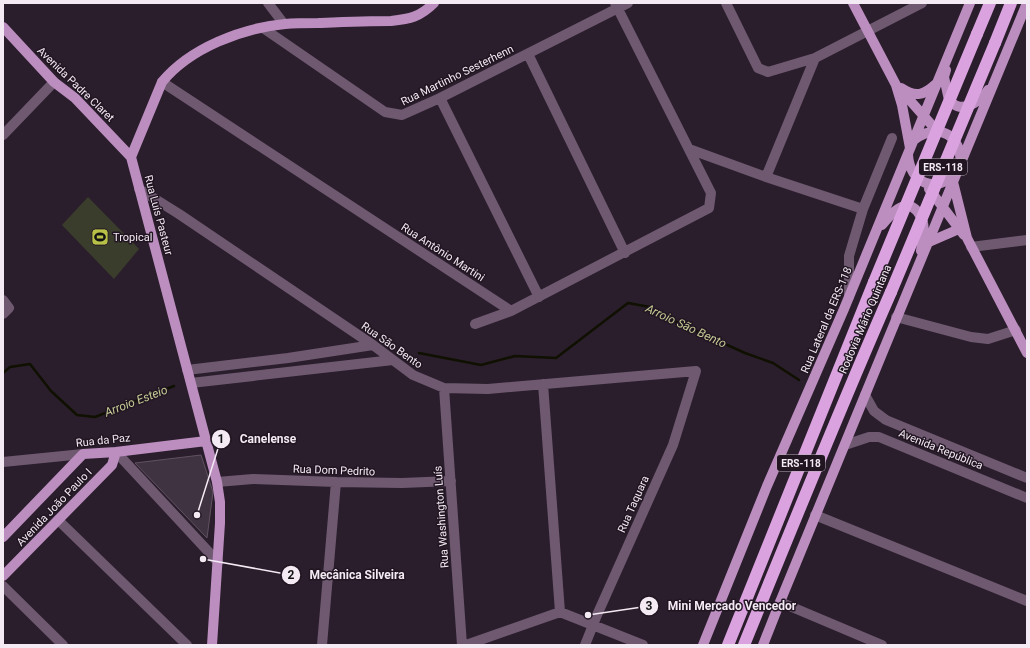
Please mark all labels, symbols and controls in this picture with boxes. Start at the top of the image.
street label: Rua Martinho Sesterhenn [399,42,516,108]
street label: Avenida Padre Claret [35,44,117,125]
road number: ERS-118 [919,159,967,175]
street label: Rua Luís Pasteur [142,174,176,257]
street label: Rua Antônio Martini [399,221,487,284]
sports icon: Tropical [90,227,110,247]
place label: Tropical [113,231,152,244]
street label: Rodovia Mário Quintana [837,263,894,376]
street label: Rua Lateral da ERS-118 [798,265,855,375]
water label: Arroio São Bento [643,301,729,351]
street label: Rua São Bento [359,320,425,371]
water label: Arroio Esteio [102,382,170,420]
callout: Canelense [211,427,304,451]
street label: Avenida República [897,427,985,472]
street label: Rua da Paz [75,431,132,450]
text: 1 [218,432,224,446]
text: Canelense [240,432,297,446]
road number: ERS-118 [777,455,825,471]
street label: Rua Dom Pedrito [293,463,375,478]
street label: Rua Washington Luís [431,465,452,569]
street label: Avenida João Paulo I [14,466,95,549]
street label: Rua Taquara [615,474,652,535]
callout: Mecânica Silveira [281,563,413,587]
text: 2 [288,568,295,582]
text: Mecânica Silveira [309,568,405,582]
callout: Mini Mercado Vencedor [639,594,804,618]
text: 3 [646,599,653,613]
text: Mini Mercado Vencedor [668,599,797,613]

